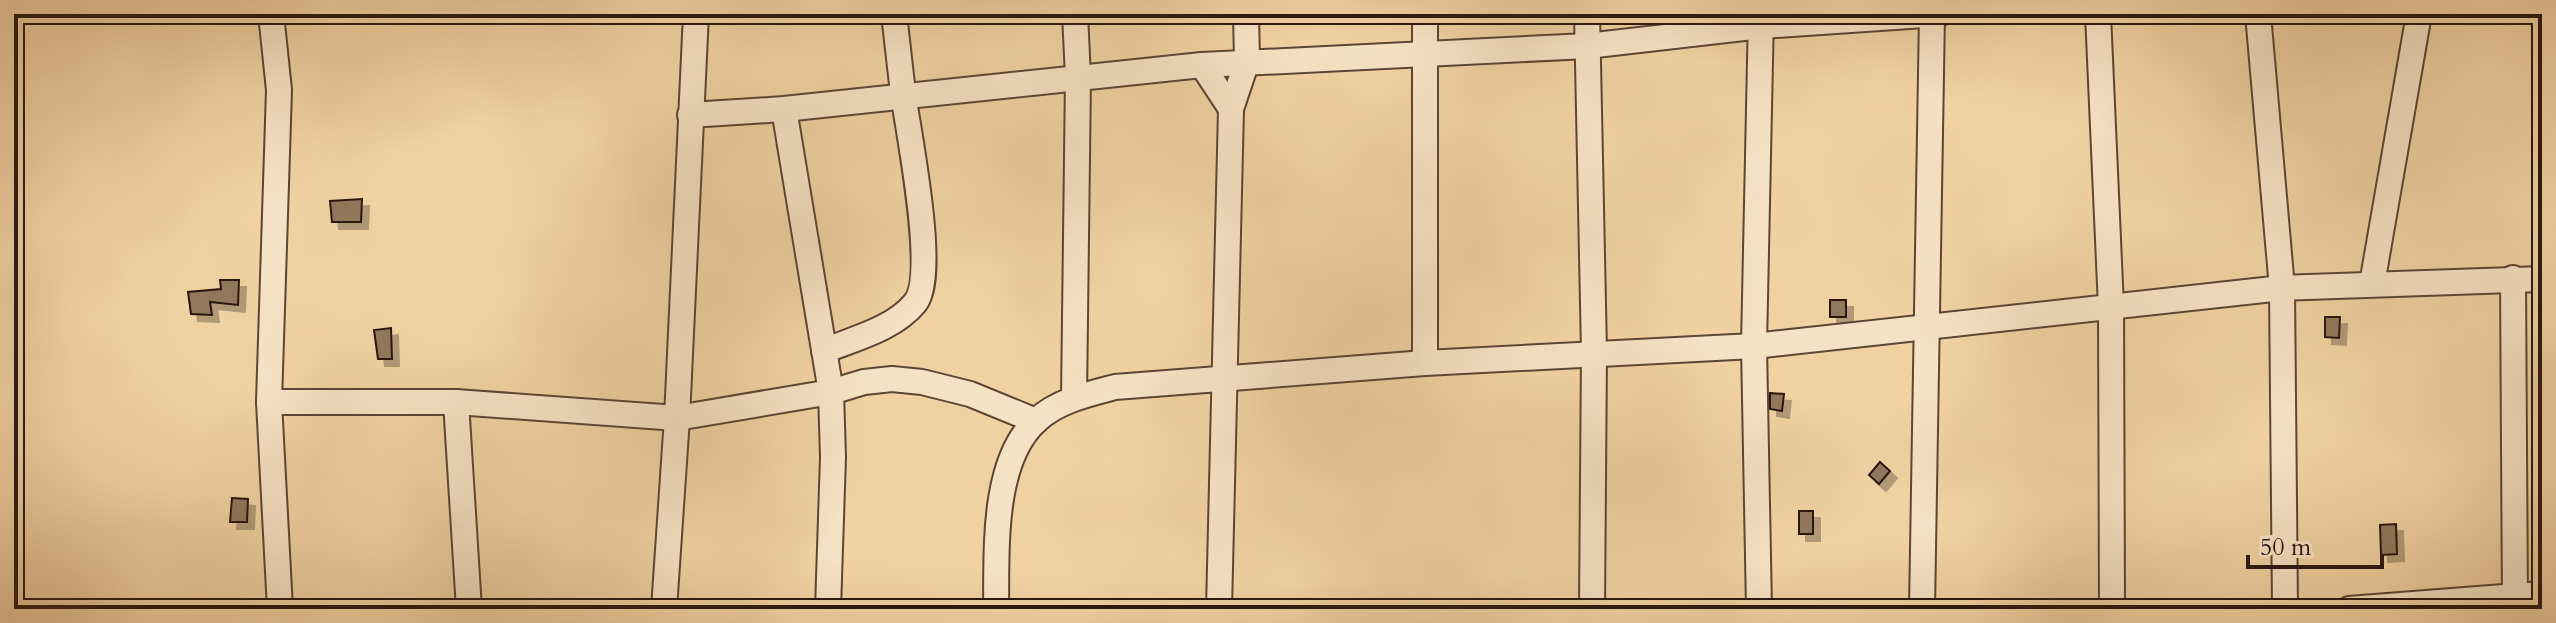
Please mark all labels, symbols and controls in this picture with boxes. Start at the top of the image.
scale bar [2248,519,2382,569]
text: 50 m [2260,531,2312,564]

